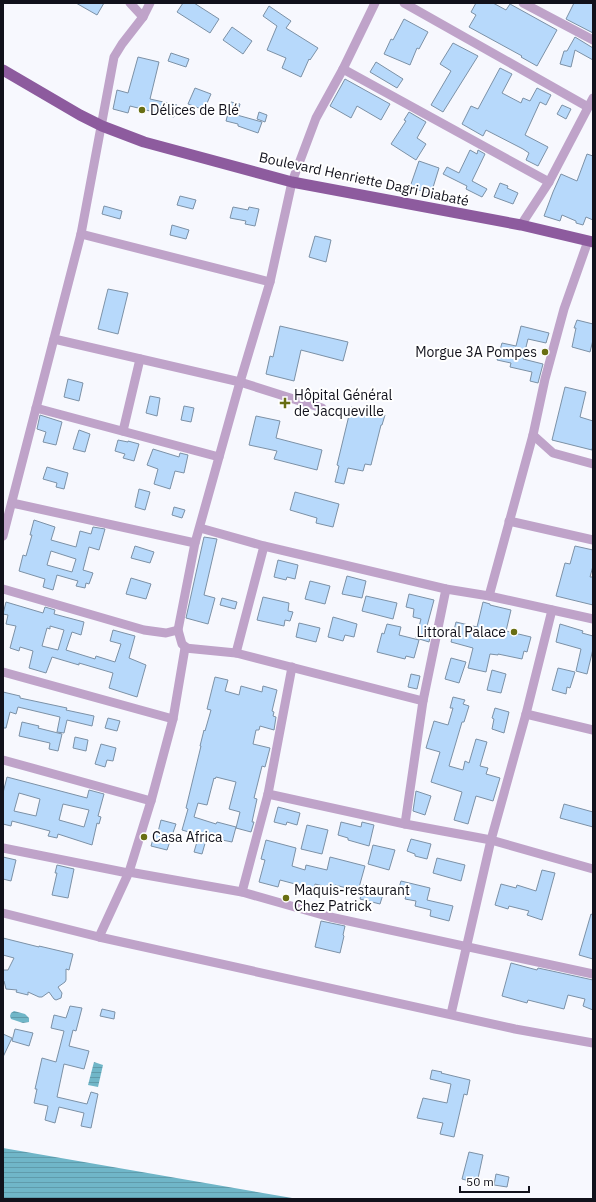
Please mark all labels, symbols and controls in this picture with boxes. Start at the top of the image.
place label: Délices de Blé [150,101,239,119]
marker: Délices de Blé [137,105,147,115]
street label: Boulevard Henriette Dagri Diabaté [257,148,471,210]
place label: Morgue 3A Pompes [415,343,537,361]
marker: Morgue 3A Pompes [540,347,550,357]
place label: Hôpital Général de Jacqueville [294,386,392,420]
marker: Hôpital Général de Jacqueville [279,397,291,409]
place label: Littoral Palace [417,623,506,641]
marker: Littoral Palace [509,627,519,637]
place label: Casa Africa [152,828,223,846]
marker: Casa Africa [139,832,149,842]
place label: Maquis-restaurant Chez Patrick [294,881,410,915]
marker: Maquis-restaurant Chez Patrick [281,893,291,903]
scale bar [460,1168,529,1194]
text: 50 m [466,1174,494,1189]

